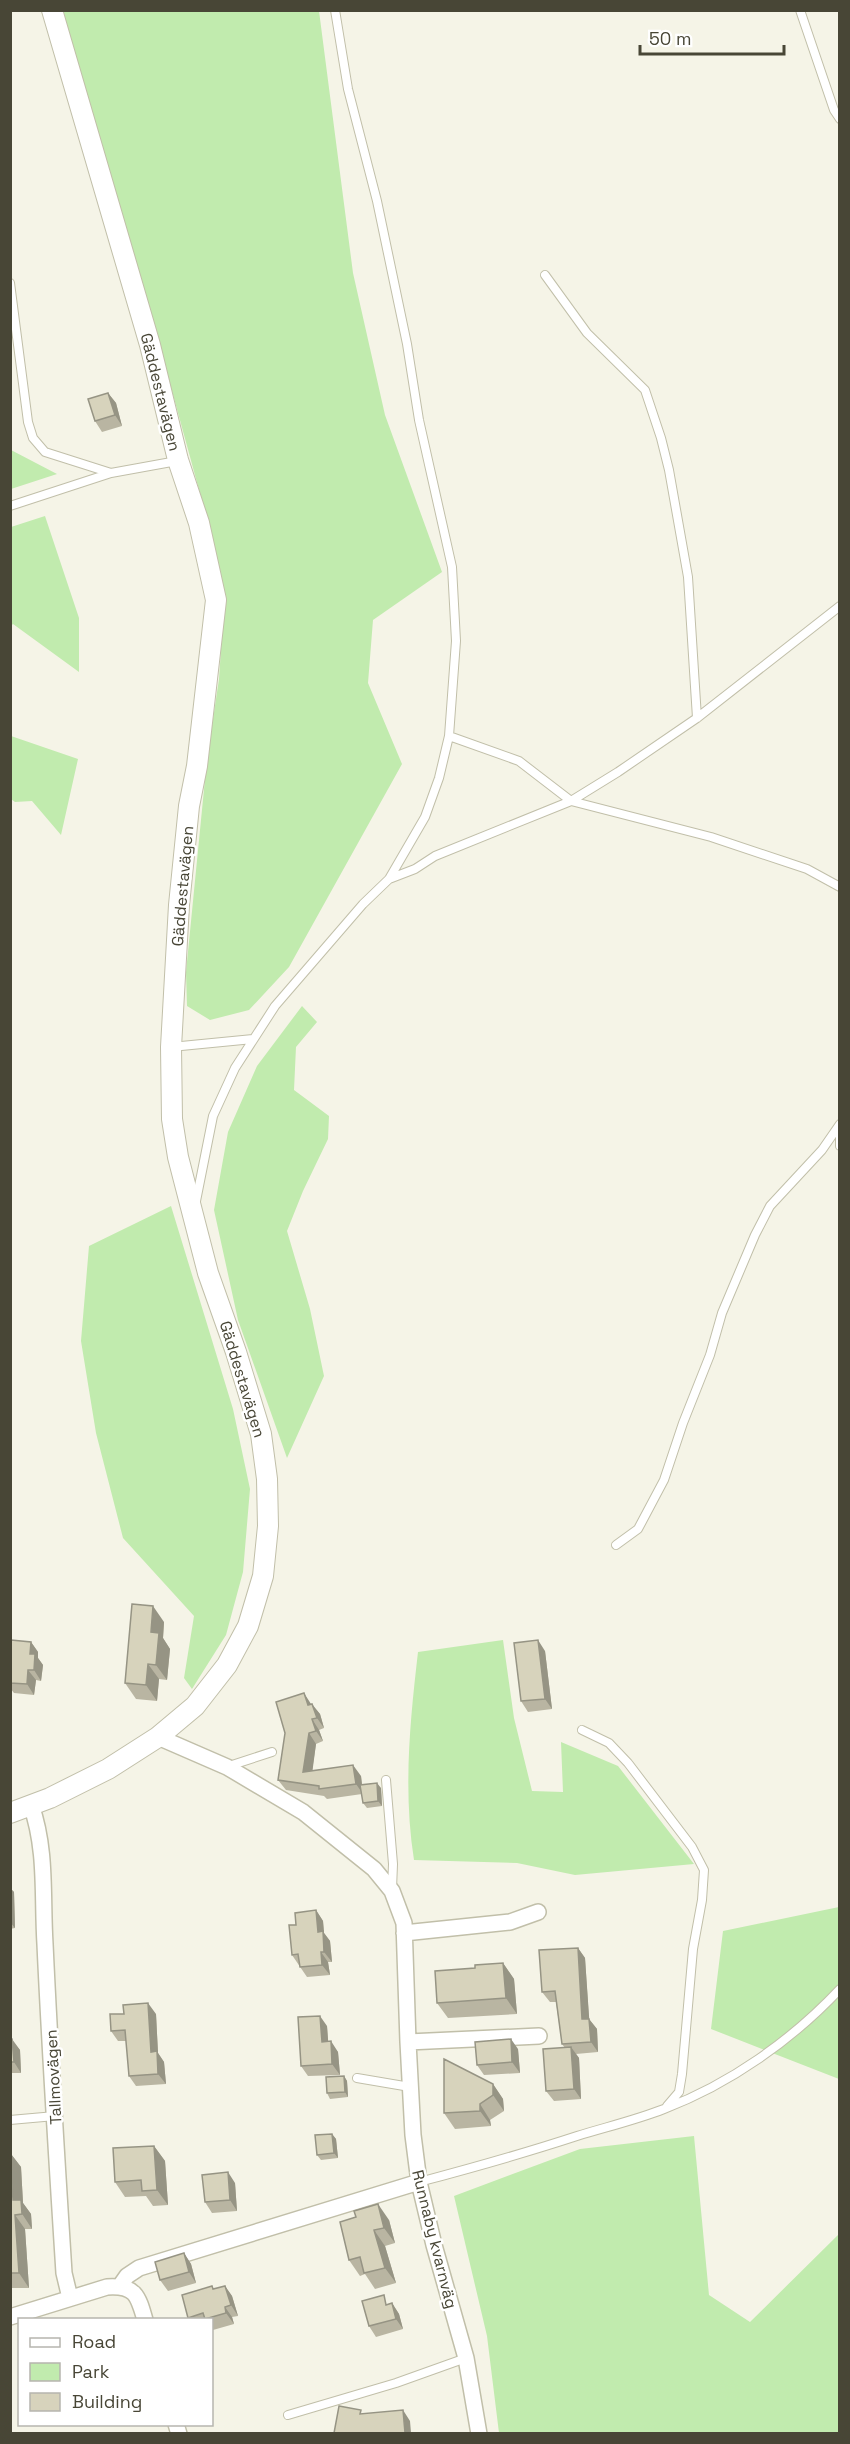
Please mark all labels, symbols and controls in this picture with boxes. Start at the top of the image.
scale bar [640,18,784,56]
text: 50 m [649,27,691,50]
street label: Gäddestavägen [136,331,185,453]
street label: Gäddestavägen [167,825,198,947]
street label: Gäddestavägen [215,1318,270,1440]
street label: Tallmovägen [41,2029,66,2125]
street label: Runnaby kvarnväg [407,2168,462,2311]
legend [18,2318,213,2426]
text: Road [72,2330,116,2353]
text: Park [72,2360,110,2383]
text: Building [72,2390,142,2413]

